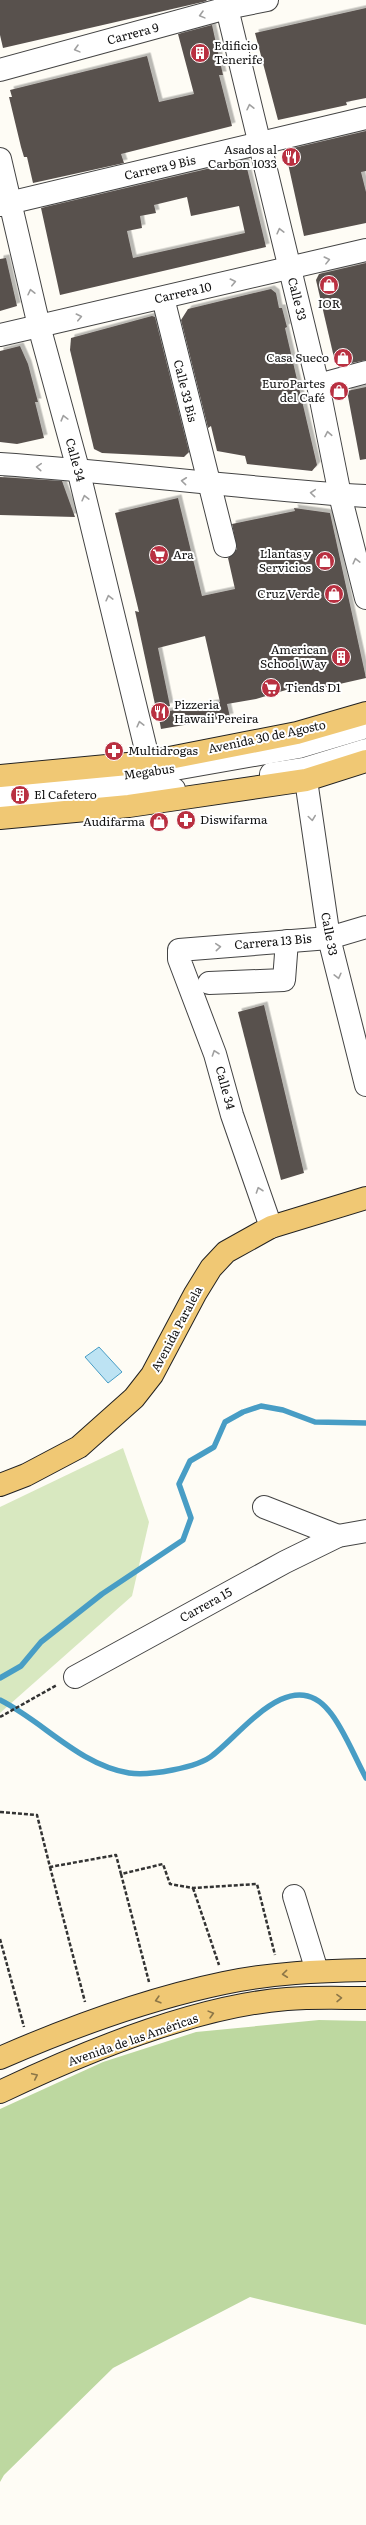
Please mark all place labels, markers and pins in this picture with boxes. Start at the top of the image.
place label: Edificio Tenerife [214,36,263,68]
building icon: Edificio Tenerife [189,42,211,64]
place label: Asados al Carbon 1033 [208,140,277,172]
restaurant icon: Asados al Carbon 1033 [280,146,302,168]
shop icon: IOR [318,274,340,296]
place label: IOR [318,294,341,312]
shop icon: Casa Sueco [332,347,354,369]
place label: Casa Sueco [266,348,329,366]
place label: EuroPartes del Café [262,374,326,406]
shop icon: EuroPartes del Café [328,380,350,402]
supermarket icon: Ara [148,544,170,566]
place label: Llantas y Servicios [259,544,312,576]
place label: Ara [173,545,194,563]
shop icon: Llantas y Servicios [314,550,336,572]
shop icon: Cruz Verde [323,583,345,605]
place label: Cruz Verde [257,584,320,602]
place label: American School Way [260,640,327,672]
building icon: American School Way [330,646,352,668]
supermarket icon: Tiends D1 [260,677,282,699]
place label: Tiends D1 [285,678,341,696]
place label: Pizzeria Hawaii Pereira [174,695,259,727]
restaurant icon: Pizzeria Hawaii Pereira [149,701,171,723]
pharmacy icon: Multidrogas [103,740,125,762]
place label: Multidrogas [128,741,199,759]
building icon: El Cafetero [9,784,31,806]
place label: El Cafetero [34,785,97,803]
pharmacy icon: Diswifarma [175,809,197,831]
place label: Diswifarma [200,810,268,828]
shop icon: Audifarma [148,811,170,833]
place label: Audifarma [83,812,146,830]

